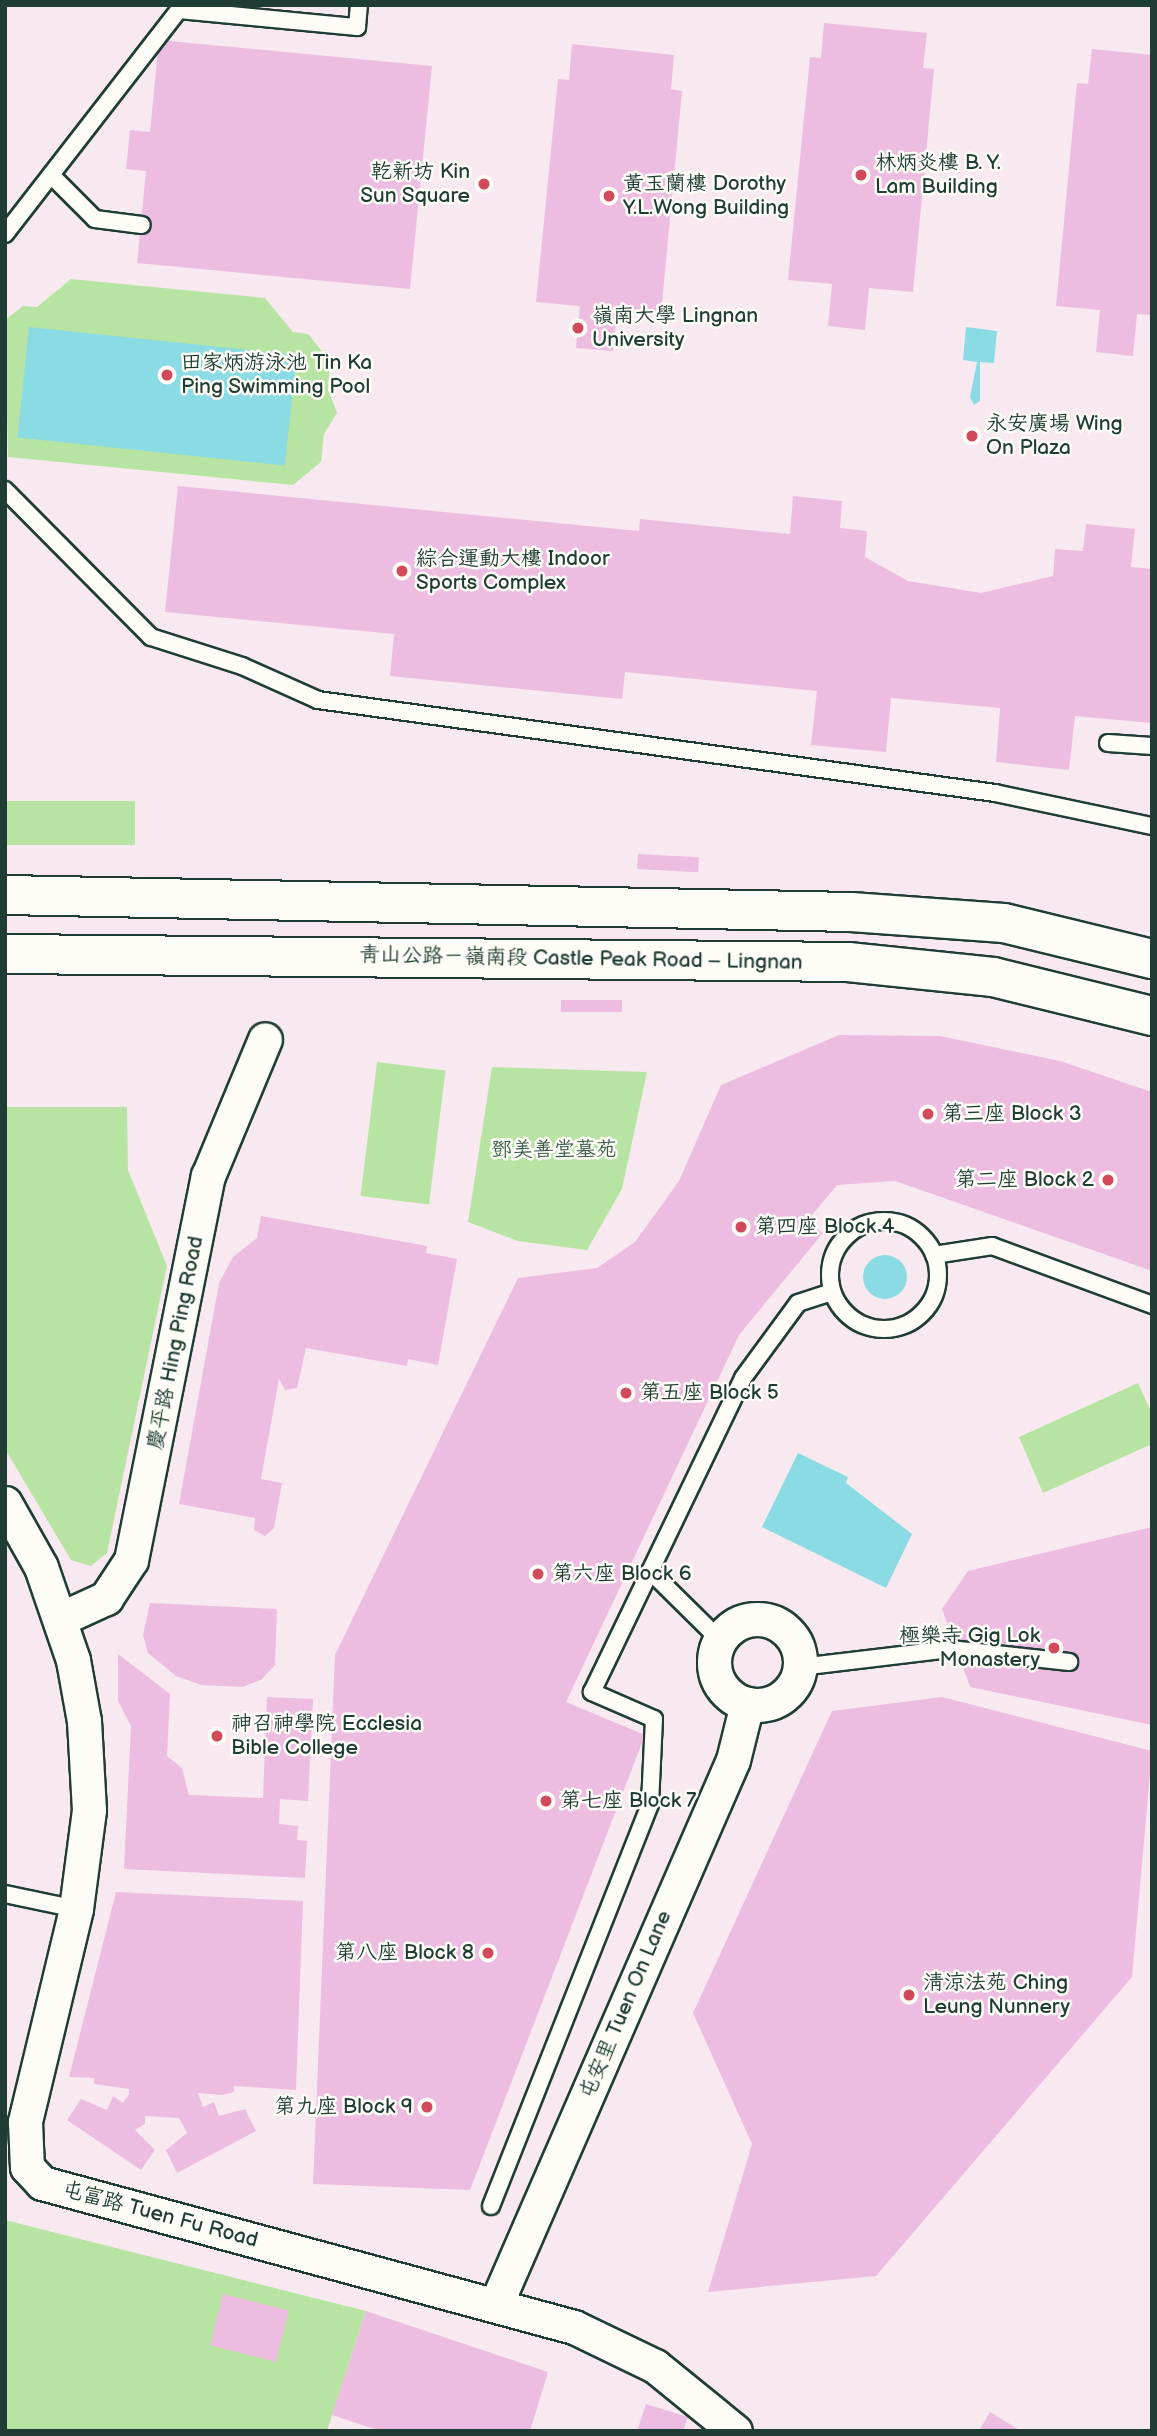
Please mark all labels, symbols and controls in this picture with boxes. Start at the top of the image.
place label: 林炳炎樓 B. Y. Lam Building [875,150,1002,200]
place label: 乾新坊 Kin Sun Square [360,159,470,209]
marker: 林炳炎樓 B. Y. Lam Building [853,167,869,183]
place label: 黃玉蘭樓 Dorothy Y.L.Wong Building [623,171,789,221]
marker: 乾新坊 Kin Sun Square [476,176,492,192]
marker: 黃玉蘭樓 Dorothy Y.L.Wong Building [601,188,617,204]
place label: 嶺南大學 Lingnan University [592,303,758,353]
marker: 嶺南大學 Lingnan University [570,320,586,336]
place label: 田家炳游泳池 Tin Ka Ping Swimming Pool [181,350,372,400]
marker: 田家炳游泳池 Tin Ka Ping Swimming Pool [159,367,175,383]
place label: 永安廣場 Wing On Plaza [986,411,1123,461]
marker: 永安廣場 Wing On Plaza [964,428,980,444]
place label: 綜合運動大樓 Indoor Sports Complex [416,546,609,596]
marker: 綜合運動大樓 Indoor Sports Complex [394,563,410,579]
street label: 青山公路－嶺南段 Castle Peak Road – Lingnan [358,943,804,975]
place label: 第三座 Block 3 [942,1101,1082,1127]
marker: 第三座 Block 3 [920,1106,936,1122]
park label: 鄧美善堂墓苑 [491,1137,617,1163]
place label: 第二座 Block 2 [955,1167,1094,1193]
marker: 第二座 Block 2 [1100,1172,1116,1188]
place label: 第四座 Block 4 [755,1214,894,1240]
marker: 第四座 Block 4 [733,1219,749,1235]
street label: 慶平路 Hing Ping Road [143,1234,209,1452]
place label: 第五座 Block 5 [640,1380,779,1406]
marker: 第五座 Block 5 [618,1385,634,1401]
place label: 第六座 Block 6 [552,1561,691,1587]
marker: 第六座 Block 6 [530,1566,546,1582]
place label: 極樂寺 Gig Lok Monastery [899,1623,1040,1673]
marker: 極樂寺 Gig Lok Monastery [1046,1640,1062,1656]
place label: 神召神學院 Ecclesia Bible College [231,1711,422,1761]
marker: 神召神學院 Ecclesia Bible College [209,1728,225,1744]
place label: 第七座 Block 7 [560,1788,697,1814]
marker: 第七座 Block 7 [538,1793,554,1809]
street label: 屯安里 Tuen On Lane [575,1907,677,2103]
place label: 第八座 Block 8 [335,1940,474,1966]
marker: 第八座 Block 8 [480,1945,496,1961]
place label: 清涼法苑 Ching Leung Nunnery [923,1970,1070,2020]
marker: 清涼法苑 Ching Leung Nunnery [901,1987,917,2003]
place label: 第九座 Block 9 [274,2094,413,2120]
marker: 第九座 Block 9 [419,2099,435,2115]
street label: 屯富路 Tuen Fu Road [59,2177,261,2253]

